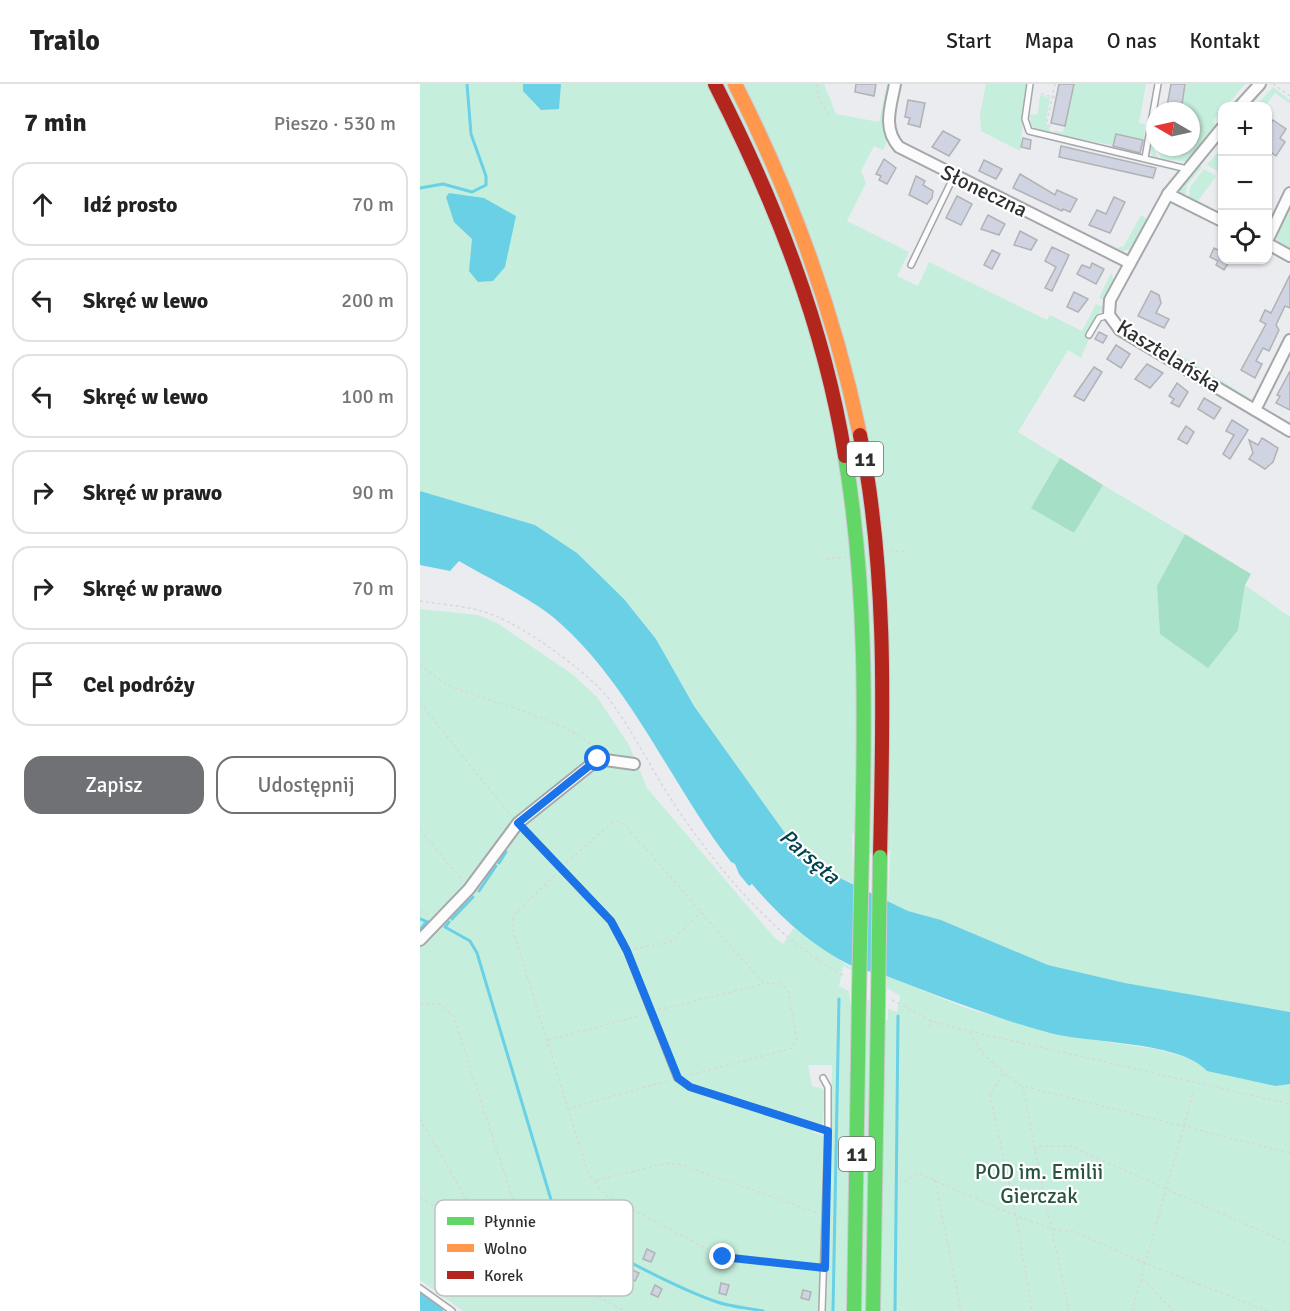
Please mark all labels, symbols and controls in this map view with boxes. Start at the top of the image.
text: Trailo [30,24,100,58]
text: Start [946,28,991,54]
text: Mapa [1024,28,1074,54]
text: O nas [1107,28,1157,54]
text: Kontakt [1190,28,1260,54]
north arrow [1146,102,1200,156]
map controls [1218,102,1272,264]
button: + [1218,102,1272,156]
text: 7 min [24,107,87,139]
text: Pieszo · 530 m [274,111,396,136]
button: − [1218,156,1272,210]
street label: Słoneczna [937,159,1031,223]
icon: ahead [26,188,59,221]
text: Idź prosto [83,191,178,218]
text: 70 m [352,192,394,217]
button: locate [1218,210,1272,264]
icon: left [26,284,59,317]
text: Skręć w lewo [83,287,208,314]
text: 200 m [341,288,394,313]
street label: Kasztelańska [1112,314,1226,398]
icon: left [26,380,59,413]
text: Skręć w lewo [83,383,208,410]
text: 100 m [341,384,394,409]
road number: 11 [847,442,883,476]
icon: right [26,476,59,509]
text: Skręć w prawo [83,479,222,506]
text: 90 m [352,480,394,505]
icon: right [26,572,59,605]
text: Skręć w prawo [83,575,222,602]
text: 70 m [352,576,394,601]
icon: arrive [26,668,59,701]
text: Cel podróży [83,671,195,698]
route start [584,745,610,771]
button: Zapisz [24,756,204,814]
button: Udostępnij [216,756,396,814]
water label: Parsęta [774,823,846,890]
road number: 11 [839,1137,875,1171]
park label: POD im. Emilii Gierczak [975,1159,1103,1209]
legend [435,1200,633,1296]
text: Płynnie [484,1212,536,1232]
text: Wolno [484,1239,527,1259]
route end [709,1243,735,1269]
text: Korek [484,1266,523,1286]

